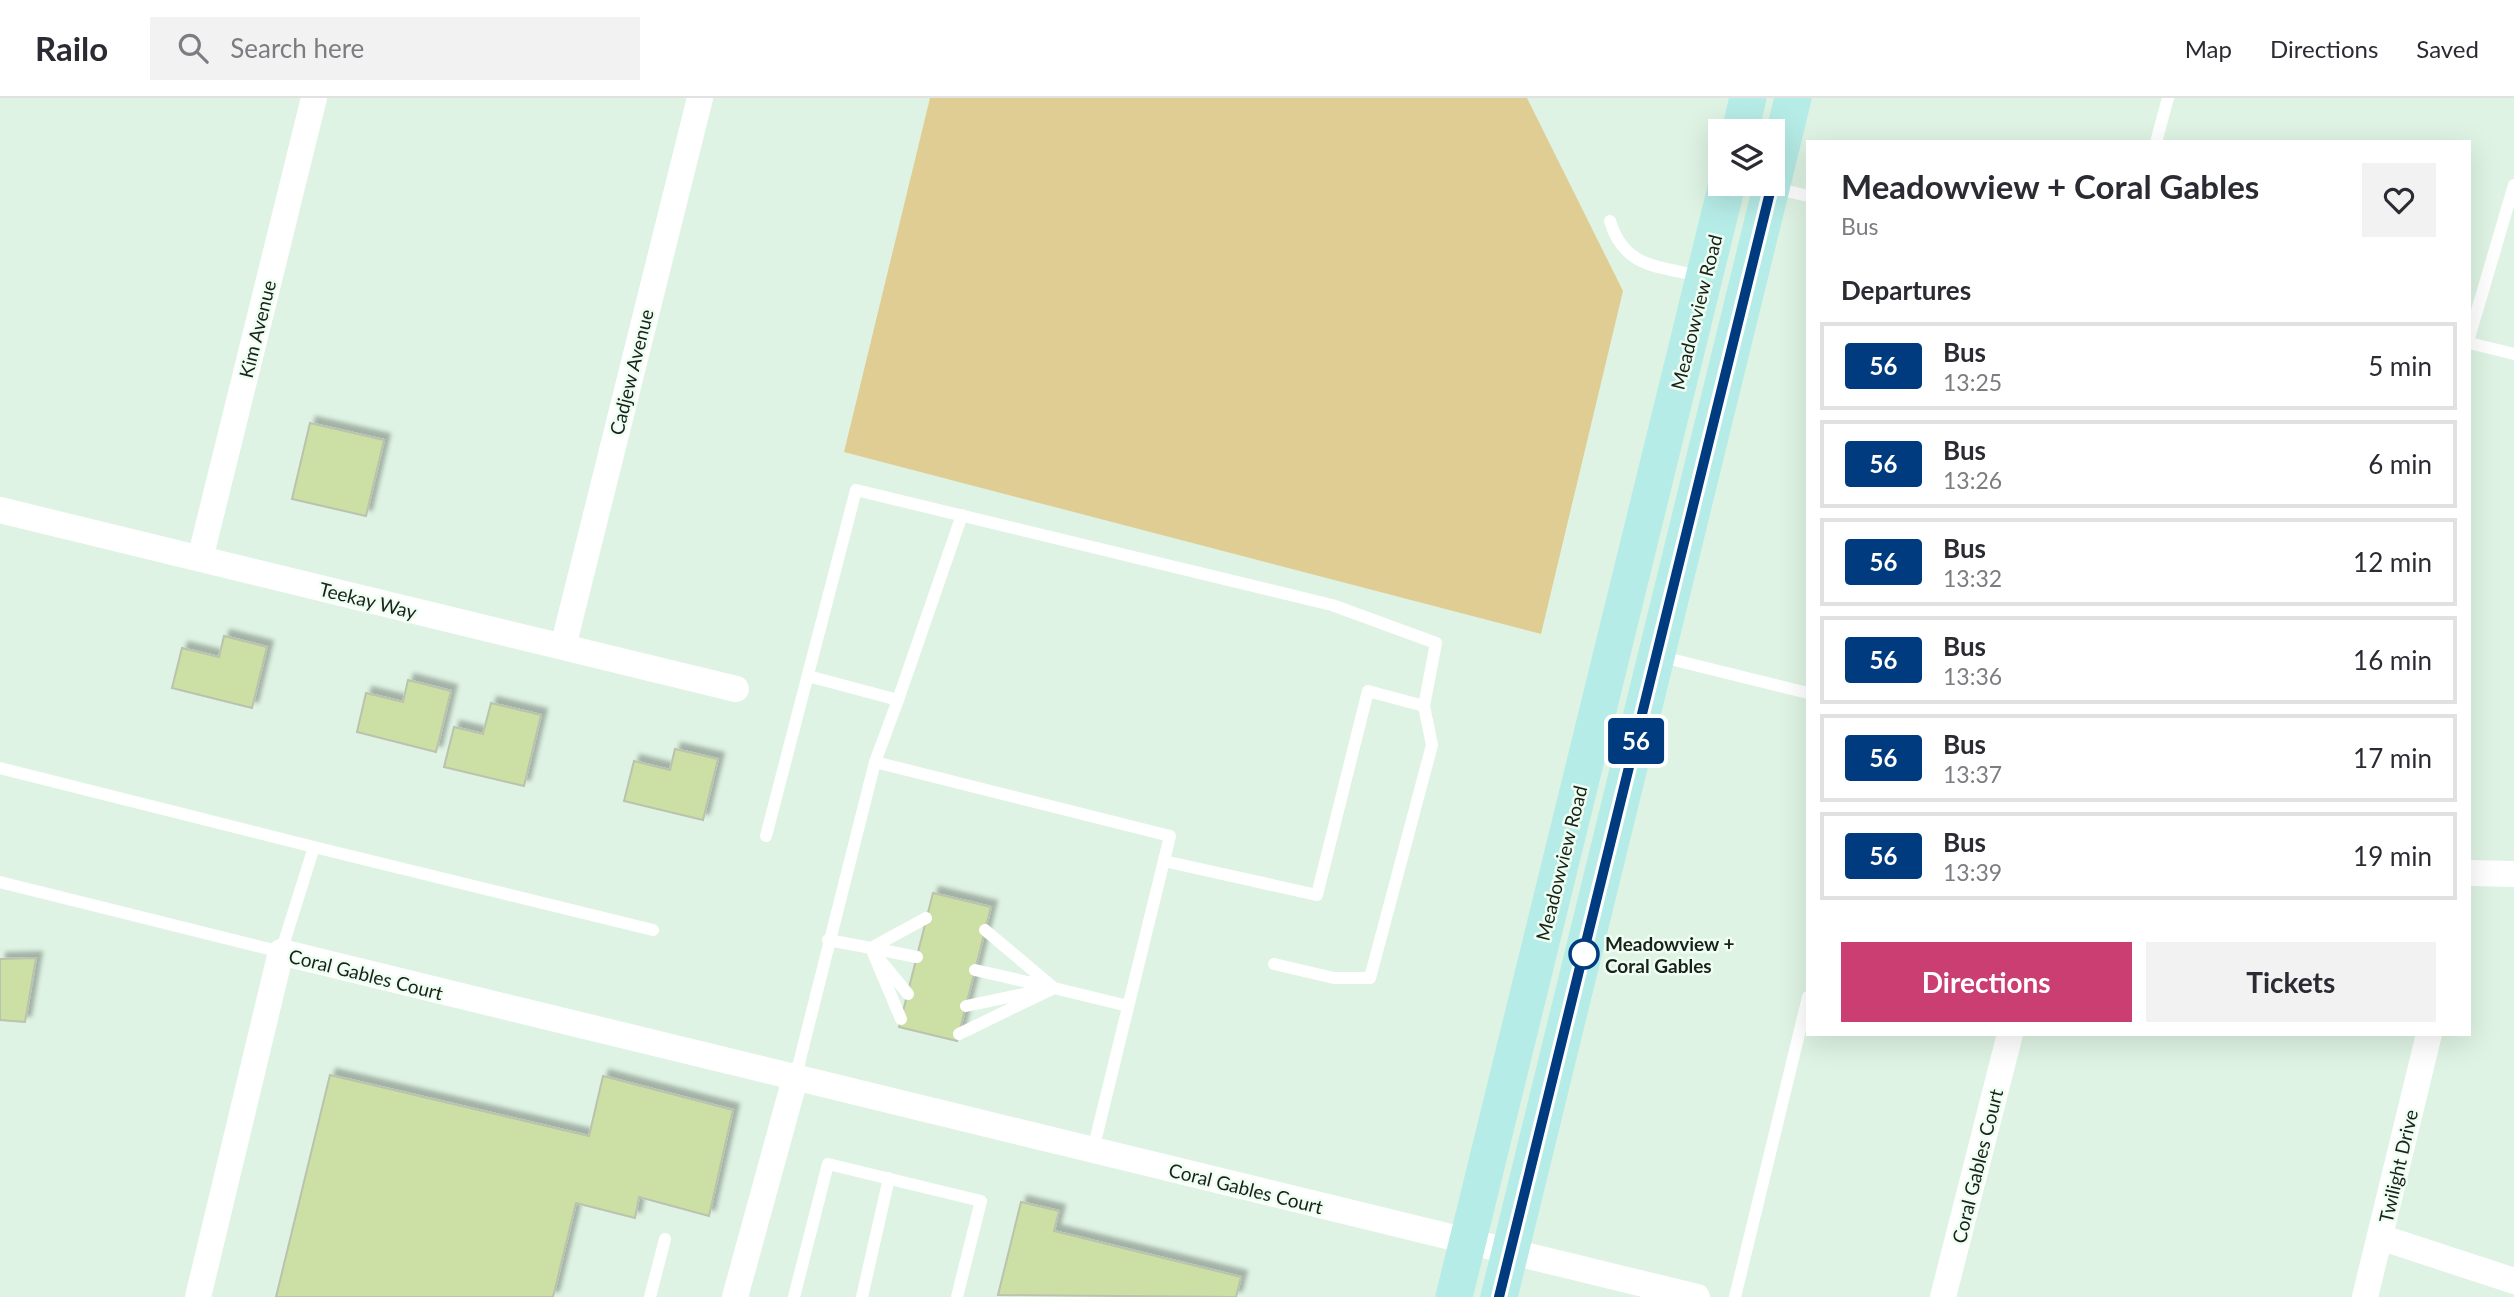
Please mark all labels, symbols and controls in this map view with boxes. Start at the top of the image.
search box [150,17,640,80]
text: Railo [35,28,108,68]
icon: search [174,29,212,67]
text: Search here [230,32,364,64]
text: Map [2185,34,2232,63]
text: Directions [2270,34,2378,63]
text: Saved [2416,34,2479,63]
map controls [1708,119,1785,196]
button: layers [1708,119,1785,196]
button: heart [2362,163,2436,237]
text: Meadowview + Coral Gables [1841,166,2259,206]
text: Bus [1841,212,1878,240]
street label: Meadowview Road [1666,232,1726,392]
text: Departures [1841,274,1971,306]
street label: Kim Avenue [234,278,280,380]
street label: Cadjew Avenue [604,307,658,437]
text: Bus [1943,336,1986,368]
text: 5 min [2368,350,2432,382]
text: 56 [1870,351,1897,380]
text: 13:25 [1943,368,2002,396]
text: Bus [1943,434,1986,466]
text: 6 min [2368,448,2432,480]
text: 56 [1870,449,1897,478]
text: 13:26 [1943,466,2002,494]
text: Bus [1943,532,1986,564]
text: 12 min [2353,546,2432,578]
text: 56 [1870,547,1897,576]
text: 13:32 [1943,564,2002,592]
street label: Teekay Way [317,577,419,623]
text: Bus [1943,630,1986,662]
text: 16 min [2353,644,2432,676]
text: 56 [1870,645,1897,674]
text: 13:36 [1943,662,2002,690]
line badge: 56 [1604,718,1668,764]
text: 56 [1622,726,1650,755]
text: Bus [1943,728,1986,760]
text: 17 min [2353,742,2432,774]
text: 56 [1870,743,1897,772]
text: 13:37 [1943,760,2002,788]
street label: Meadowview Road [1531,783,1591,943]
text: Bus [1943,826,1986,858]
text: 19 min [2353,840,2432,872]
text: 56 [1870,841,1897,870]
text: 13:39 [1943,858,2002,886]
place label: Meadowview + Coral Gables [1605,932,1735,977]
marker: Meadowview + Coral Gables [1569,939,1599,969]
button: Directions [1841,942,2132,1022]
button: Tickets [2146,942,2436,1022]
street label: Coral Gables Court [287,944,446,1004]
street label: Coral Gables Court [1947,1086,2007,1245]
street label: Twilight Drive [2374,1107,2422,1225]
street label: Coral Gables Court [1167,1158,1326,1218]

